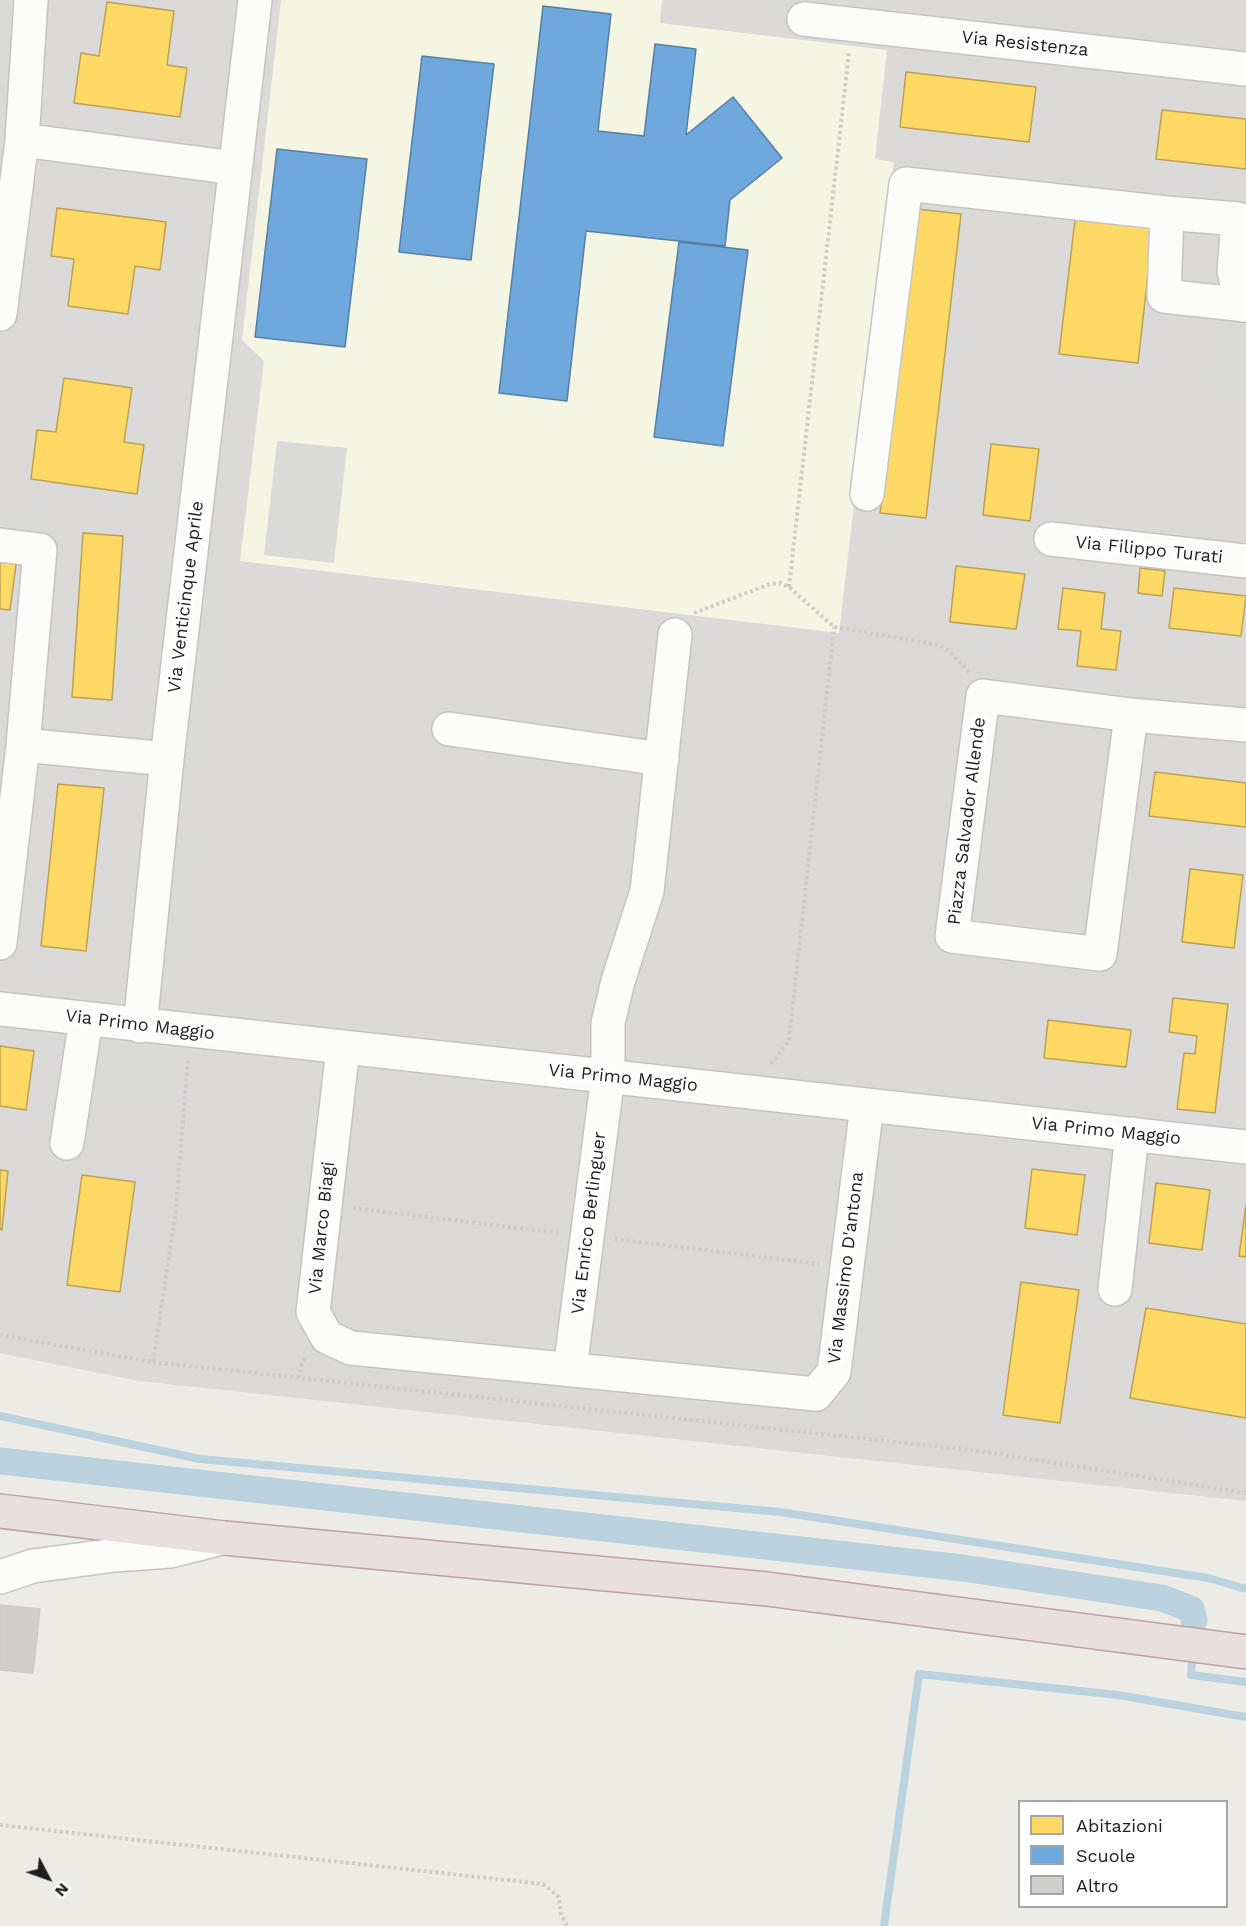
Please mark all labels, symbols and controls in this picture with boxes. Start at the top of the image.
street label: Via Resistenza [960,27,1090,61]
street label: Via Venticinque Aprile [163,500,209,694]
street label: Via Filippo Turati [1074,532,1224,568]
street label: Piazza Salvador Allende [944,716,990,926]
street label: Via Primo Maggio [64,1005,216,1045]
street label: Via Primo Maggio [547,1059,699,1097]
street label: Via Primo Maggio [1030,1112,1182,1150]
street label: Via Enrico Berlinguer [567,1130,611,1316]
street label: Via Marco Biagi [304,1161,340,1295]
street label: Via Massimo D'antona [823,1170,869,1366]
legend [1018,1800,1228,1908]
text: Abitazioni [1076,1815,1163,1836]
text: Scuole [1076,1845,1135,1866]
north arrow [18,1848,78,1908]
text: Altro [1076,1875,1118,1896]
text: N [51,1879,73,1901]

